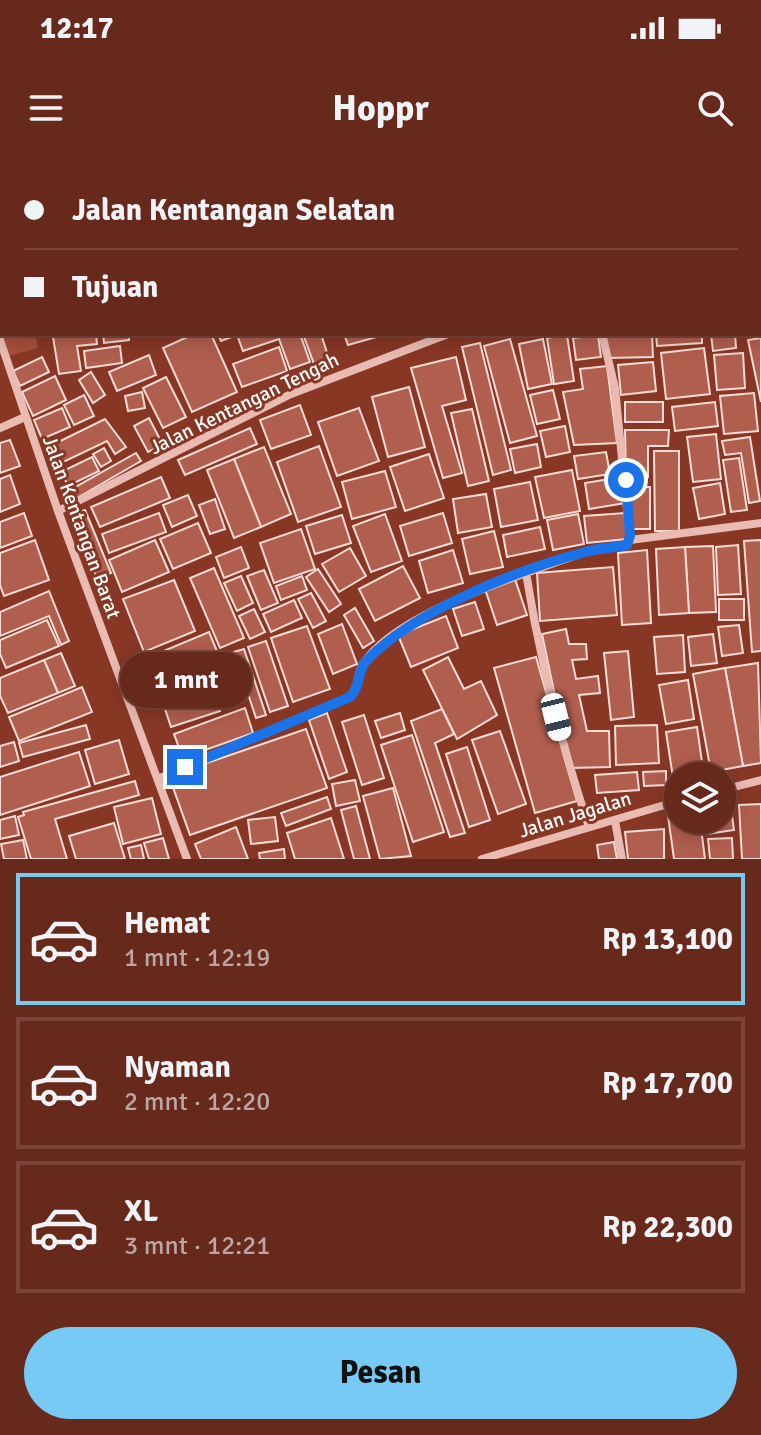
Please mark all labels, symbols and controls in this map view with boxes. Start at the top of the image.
text: 12:17 [40,10,114,47]
icon: menu [24,86,68,130]
text: Hoppr [332,86,429,131]
icon: search [693,86,737,130]
text: Jalan Kentangan Selatan [72,192,395,229]
text: Tujuan [72,269,159,306]
street label: Jalan Kentangan Tengah [146,347,343,460]
street label: Jalan Kentangan Barat [37,432,126,622]
route start [608,462,644,498]
callout: 1 mnt [119,651,251,707]
text: 1 mnt [154,664,218,696]
car [539,691,573,743]
route end [167,749,203,785]
map controls [664,762,736,834]
button: layers [664,762,736,834]
street label: Jalan Jagalan [516,786,634,843]
icon: car [28,903,100,975]
text: Hemat [124,905,210,942]
text: Rp 13,100 [602,921,733,958]
text: 1 mnt · 12:19 [124,942,270,974]
icon: car [28,1047,100,1119]
text: Nyaman [124,1049,231,1086]
text: Rp 17,700 [602,1065,733,1102]
text: 2 mnt · 12:20 [124,1086,270,1118]
icon: car [28,1191,100,1263]
text: XL [124,1193,158,1230]
text: Rp 22,300 [602,1209,733,1246]
text: 3 mnt · 12:21 [124,1230,270,1262]
button: Pesan [24,1327,737,1419]

